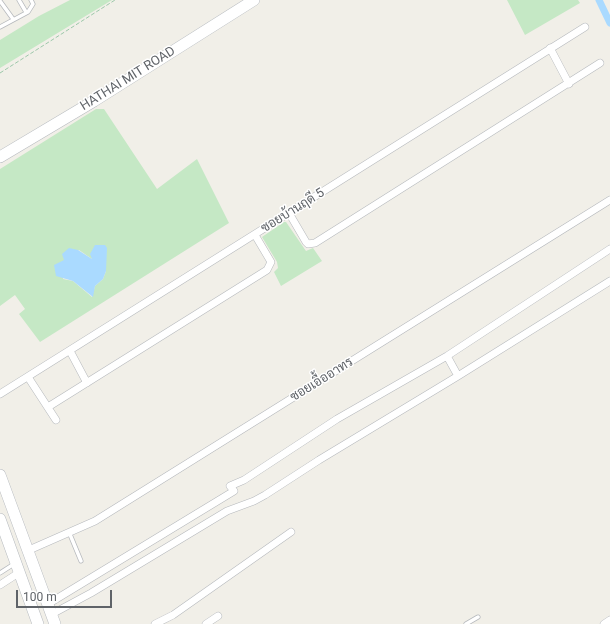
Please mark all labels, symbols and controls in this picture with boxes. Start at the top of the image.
street label: HATHAI MIT ROAD [78,44,178,114]
street label: ซอยบ้านฤดี 5 [258,185,328,237]
street label: ซอยเอื้ออาทร [288,355,356,405]
scale bar [18,582,114,608]
text: 100 m [23,590,57,604]

